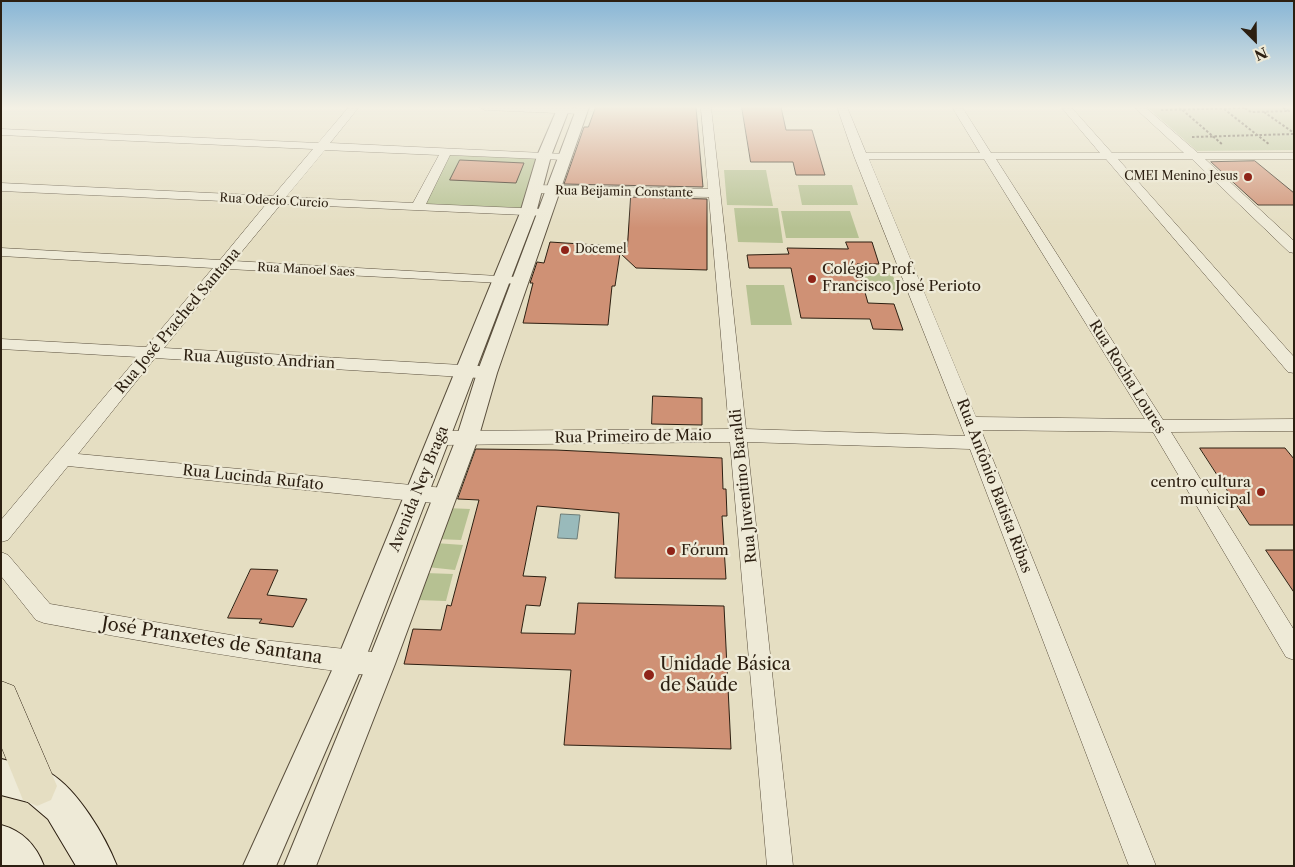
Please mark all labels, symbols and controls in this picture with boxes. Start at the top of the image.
north arrow [1230,15,1280,65]
text: N [1252,43,1270,64]
place label: CMEI Menino Jesus [1124,170,1238,184]
marker: CMEI Menino Jesus [1242,171,1254,183]
street label: Rua Beijamin Constante [555,184,693,200]
street label: Rua Odecio Curcio [219,191,329,211]
place label: Docemel [575,243,627,257]
street label: Rua José Prached Santana [112,244,244,398]
marker: Docemel [559,244,571,256]
street label: Rua Manoel Saes [257,260,355,280]
place label: Colégio Prof. Francisco José Perioto [822,261,981,296]
marker: Colégio Prof. Francisco José Perioto [806,273,818,285]
street label: Rua Rocha Loures [1085,317,1169,437]
street label: Rua Augusto Andrian [183,347,335,373]
street label: Rua Antônio Batista Ribas [952,396,1036,576]
street label: Rua Juventino Baraldi [727,408,761,564]
street label: Avenida Ney Braga [386,423,452,555]
street label: Rua Primeiro de Maio [554,427,712,447]
street label: Rua Lucinda Rufato [181,462,325,494]
place label: centro cultura municipal [1150,474,1251,509]
marker: centro cultura municipal [1255,486,1267,498]
place label: Fórum [681,542,729,560]
marker: Fórum [665,545,677,557]
street label: José Pranxetes de Santana [100,613,324,669]
place label: Unidade Básica de Saúde [660,654,791,696]
marker: Unidade Básica de Saúde [642,668,656,682]

